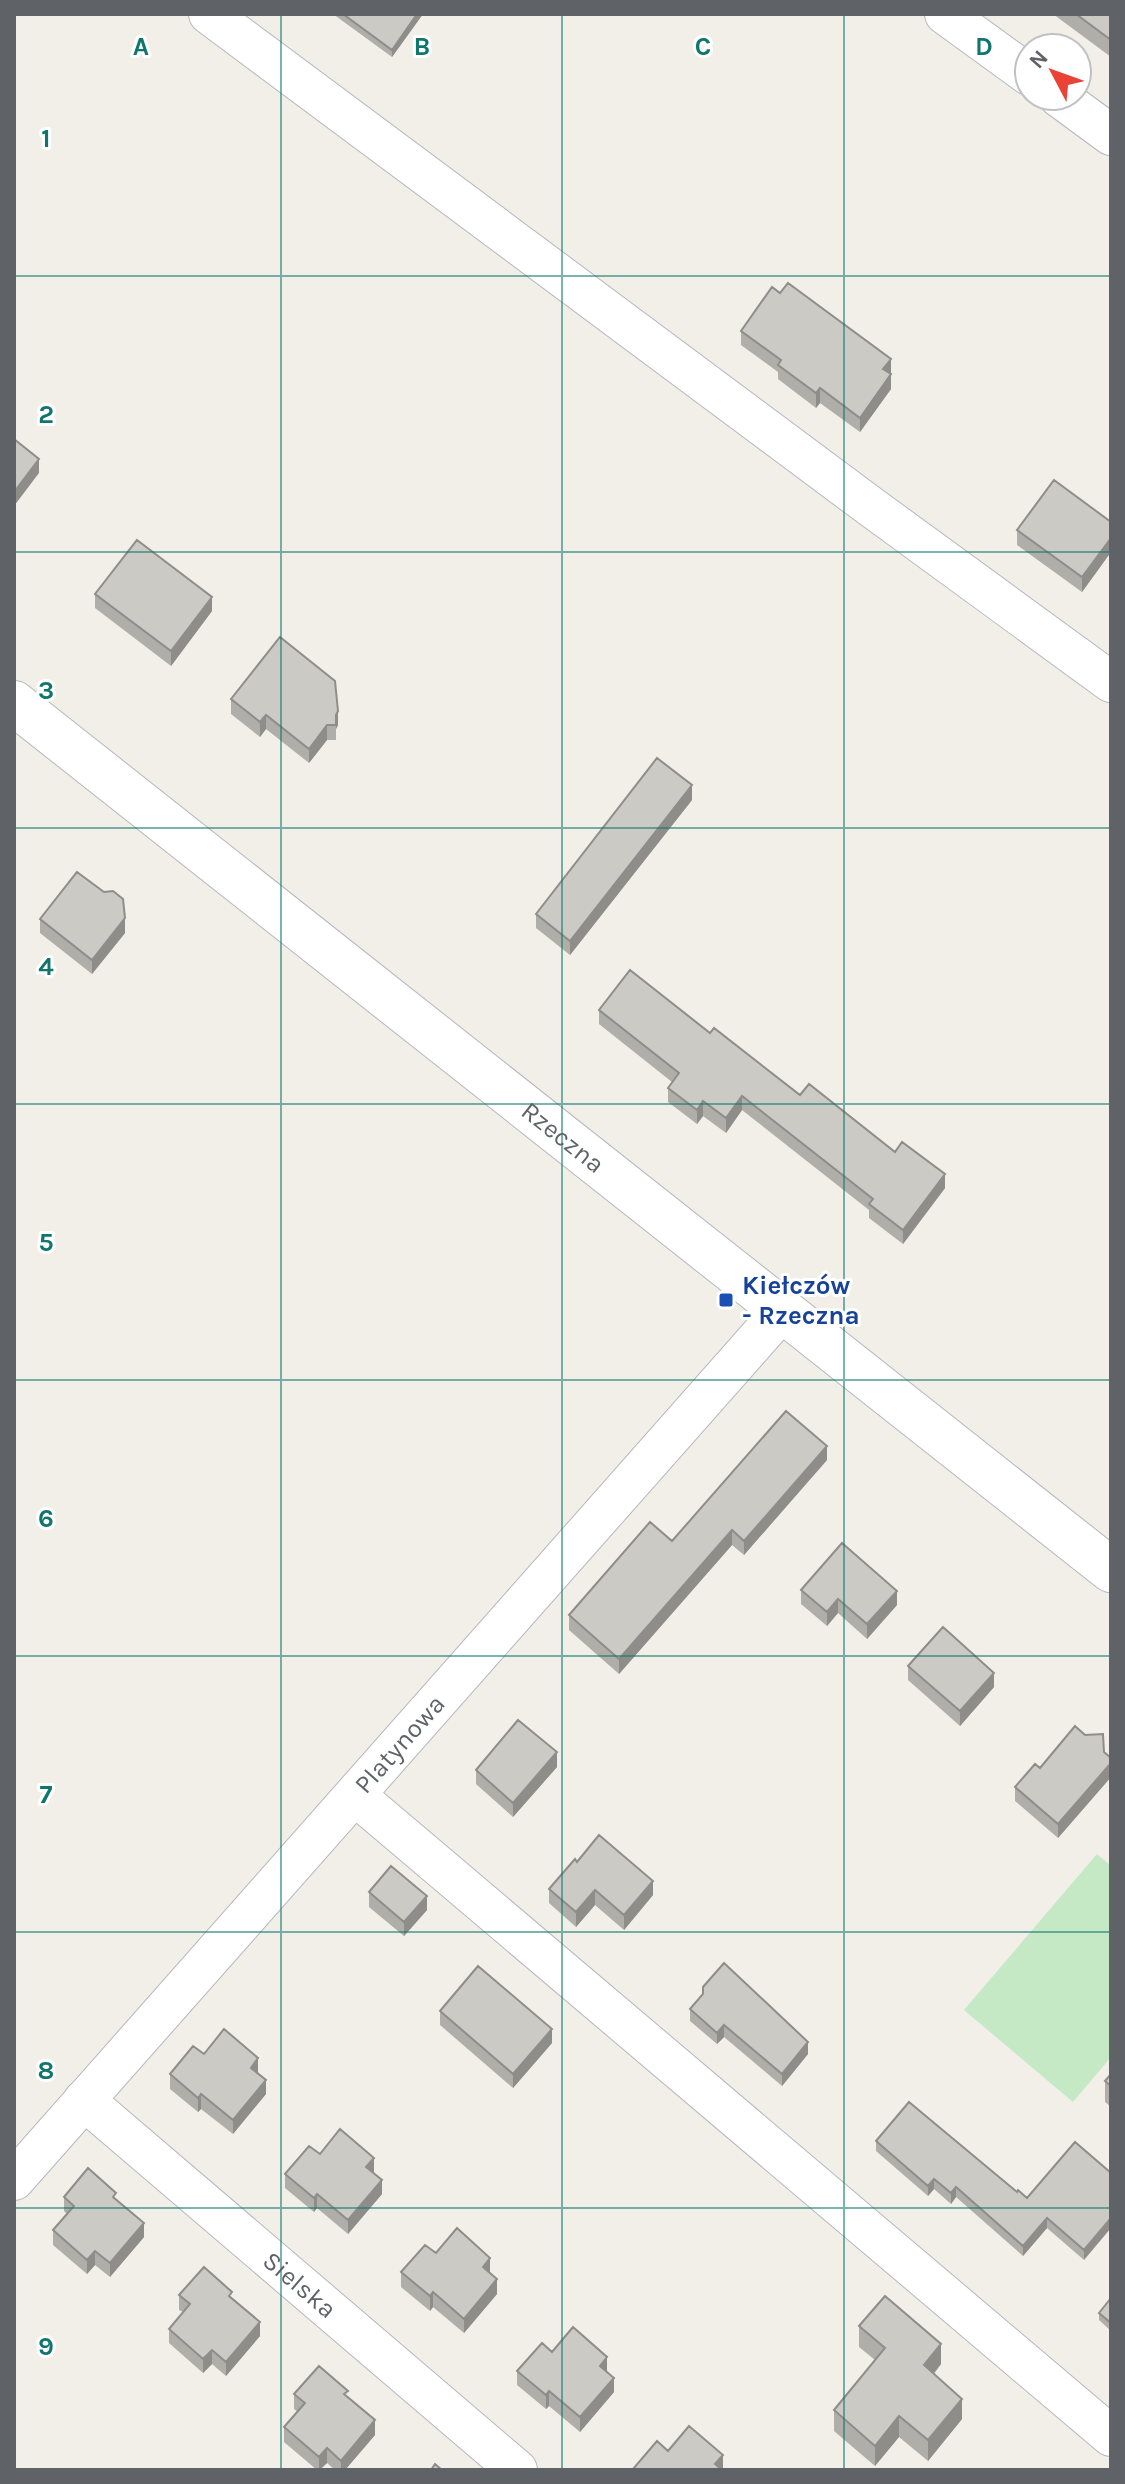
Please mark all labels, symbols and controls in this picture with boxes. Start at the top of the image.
text: A [133,31,149,62]
text: B [414,31,430,62]
text: C [695,31,711,62]
text: D [975,31,993,62]
north arrow [1013,32,1093,112]
text: N [1024,45,1054,74]
text: 1 [41,123,51,154]
text: 2 [38,399,54,430]
text: 3 [38,675,54,706]
text: 4 [38,951,54,982]
street label: Rzeczna [515,1095,611,1179]
text: 5 [38,1227,54,1258]
place label: Kiełczów - Rzeczna [742,1270,860,1331]
marker: Kiełczów - Rzeczna [717,1291,735,1309]
text: 6 [38,1503,54,1534]
street label: Platynowa [348,1688,451,1800]
text: 7 [40,1779,53,1810]
text: 8 [38,2055,54,2086]
street label: Sielska [257,2245,343,2324]
text: 9 [38,2331,54,2362]

